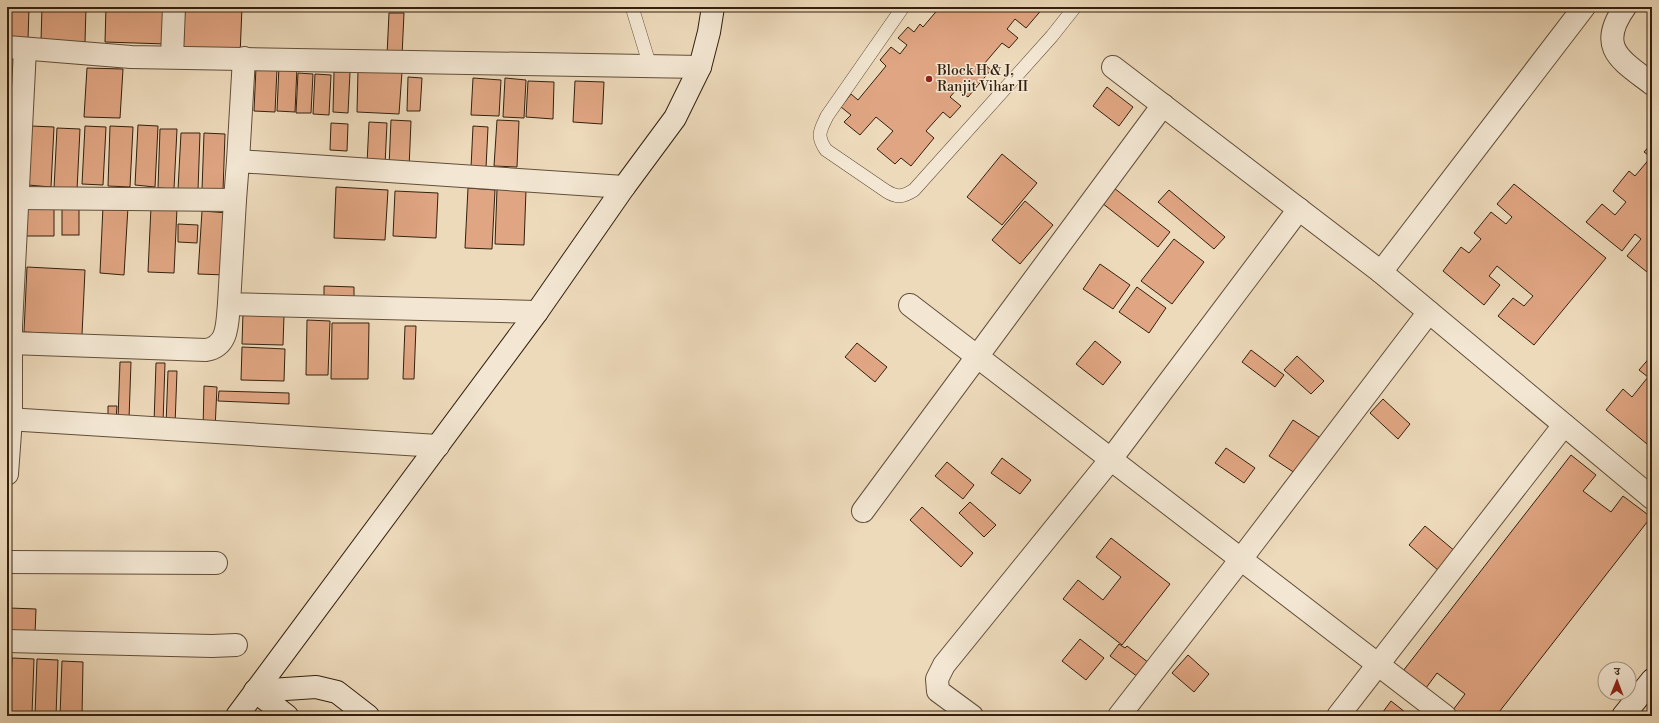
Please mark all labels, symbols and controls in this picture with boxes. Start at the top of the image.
place label: Block H & J, Ranjit Vihar II [936,62,1029,96]
marker: Block H & J, Ranjit Vihar II [924,74,934,84]
north arrow [1597,661,1637,701]
text: उ [1613,665,1621,679]

